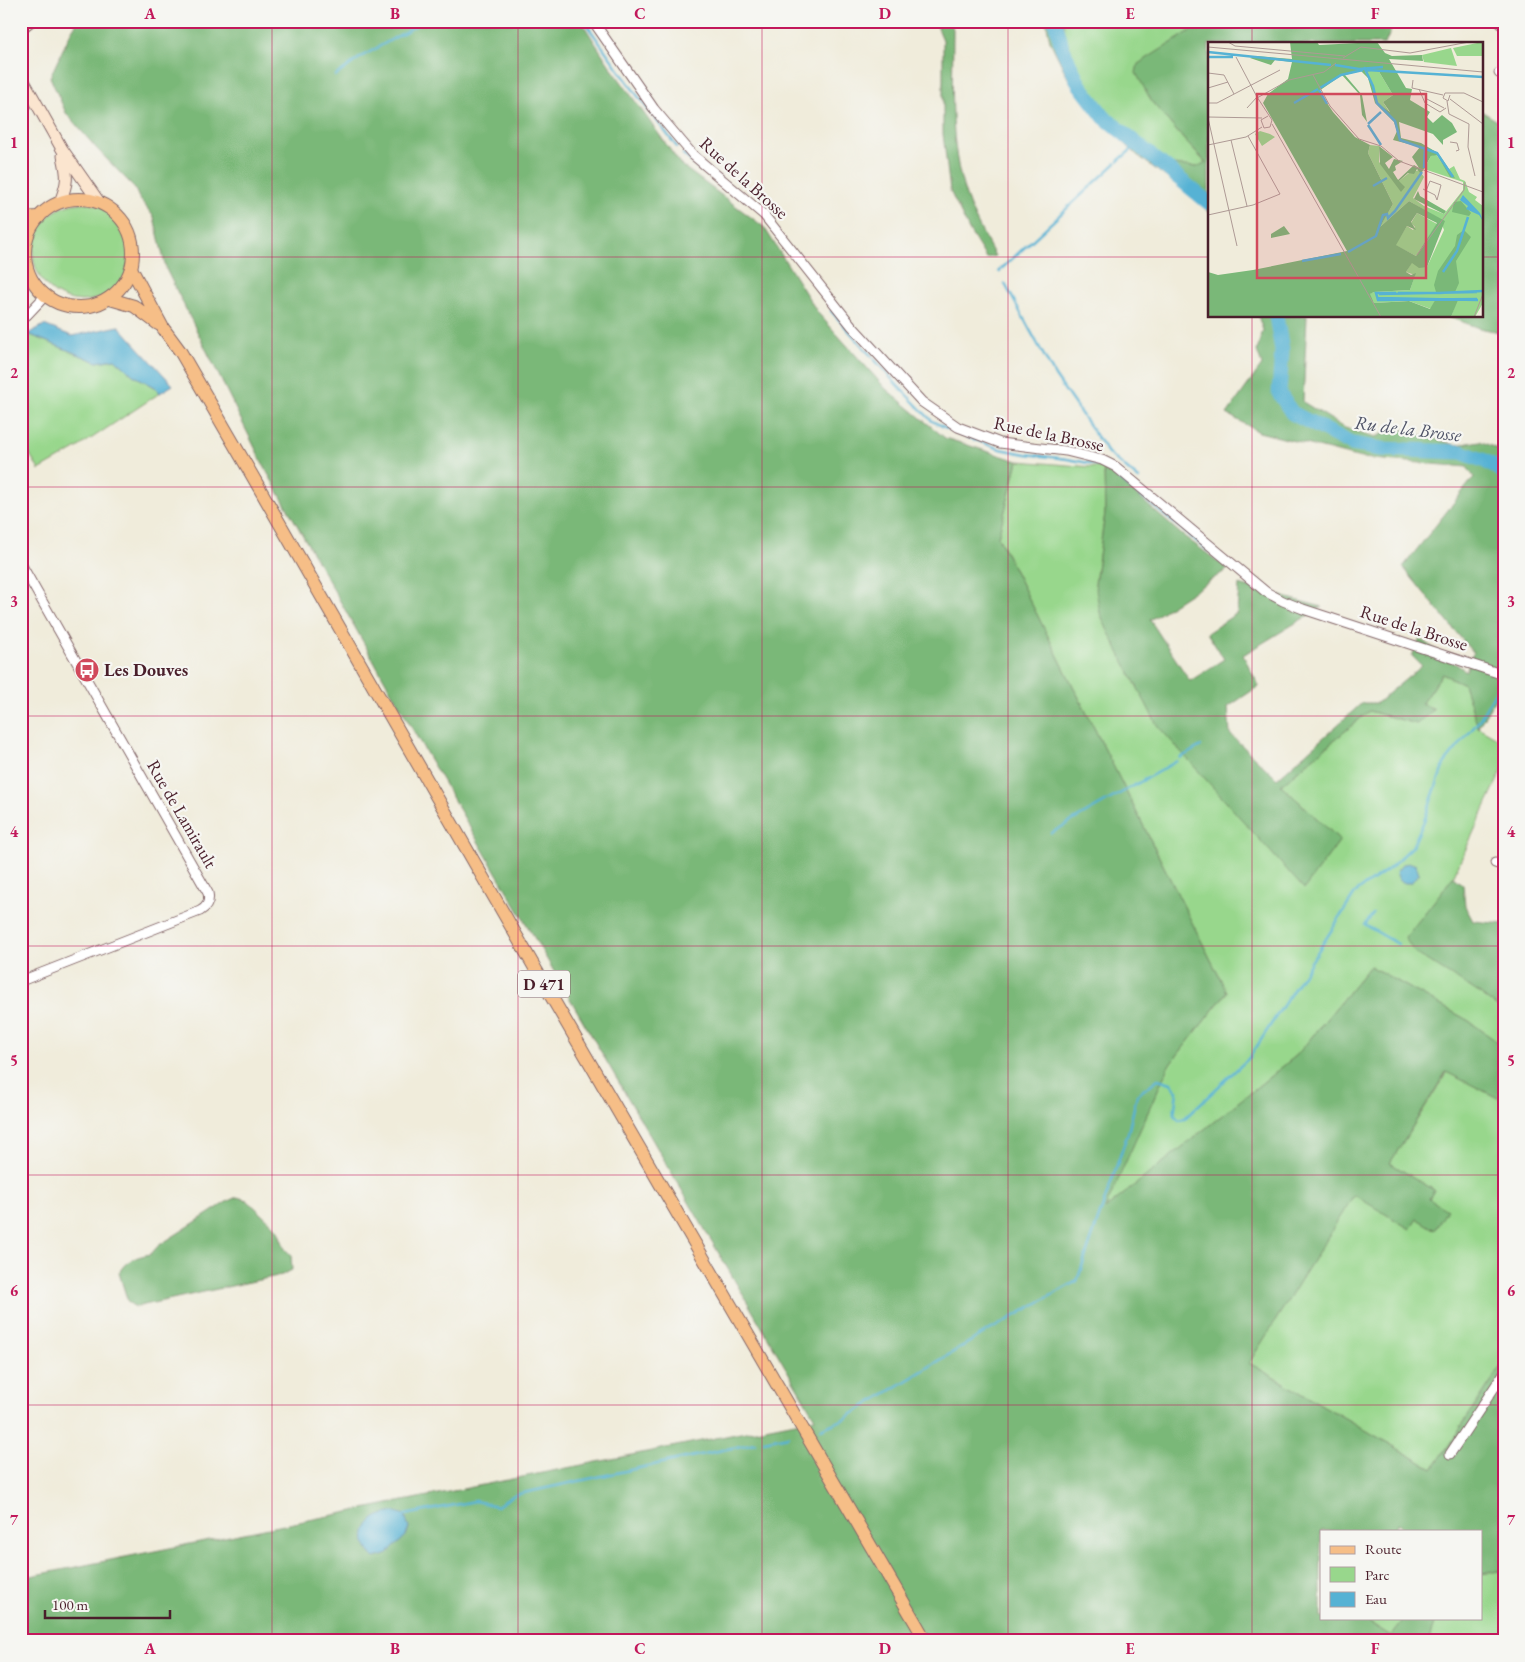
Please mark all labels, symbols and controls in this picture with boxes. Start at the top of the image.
text: A [143,3,156,24]
text: B [390,3,400,24]
text: C [634,3,646,24]
text: D [879,3,891,24]
text: E [1125,3,1135,24]
text: F [1371,3,1380,24]
inset map [1208,42,1482,318]
text: 1 [10,132,18,153]
street label: Rue de la Brosse [695,132,794,224]
text: 1 [1507,132,1515,153]
text: 2 [10,362,19,383]
text: 2 [1507,362,1516,383]
water label: Ru de la Brosse [1353,410,1463,448]
street label: Rue de la Brosse [992,411,1106,456]
text: 3 [10,591,18,612]
text: 3 [1507,591,1515,612]
street label: Rue de la Brosse [1357,599,1471,656]
bus stop icon: Les Douves [74,657,100,683]
place label: Les Douves [104,658,188,681]
street label: Rue de Lamirault [142,755,223,872]
text: 4 [10,821,19,842]
text: 4 [1507,821,1516,842]
road number: D 471 [518,971,570,998]
text: 5 [10,1050,18,1071]
text: 5 [1507,1050,1515,1071]
text: 6 [10,1280,19,1301]
text: 6 [1507,1280,1516,1301]
text: 7 [10,1509,19,1530]
text: 7 [1507,1509,1516,1530]
legend [1320,1530,1482,1620]
text: Route [1365,1539,1402,1558]
text: Parc [1365,1565,1390,1584]
scale bar [45,1587,170,1619]
text: Eau [1365,1589,1387,1608]
text: 100 m [52,1595,89,1614]
text: A [143,1638,156,1659]
text: B [390,1638,400,1659]
text: C [634,1638,646,1659]
text: D [879,1638,891,1659]
text: E [1125,1638,1135,1659]
text: F [1371,1638,1380,1659]

